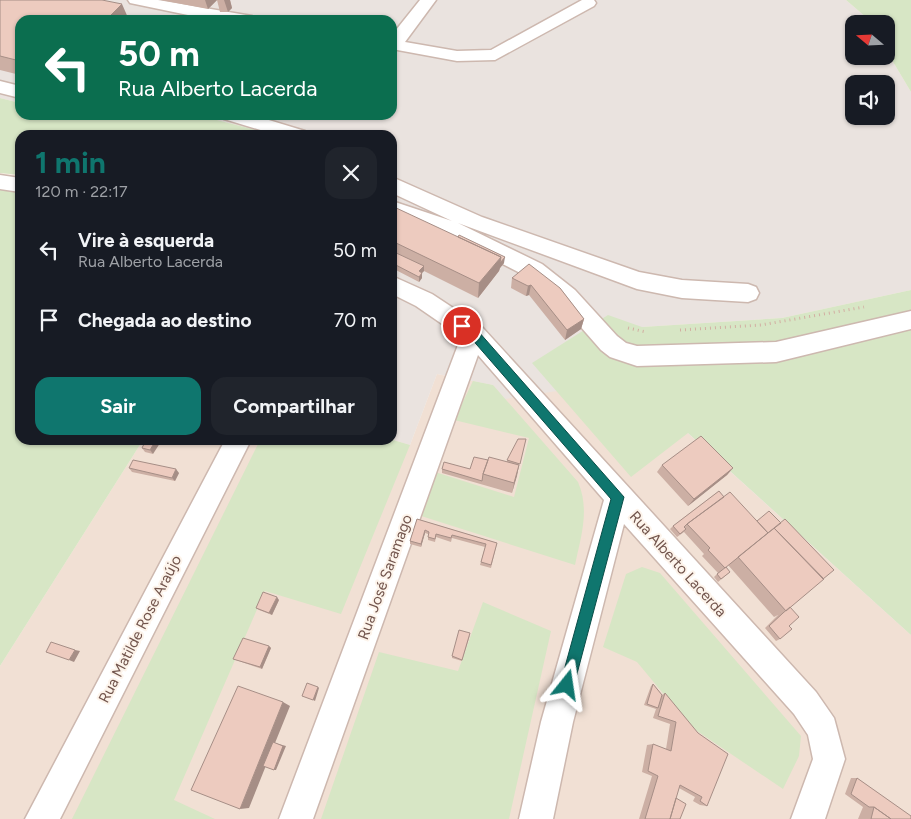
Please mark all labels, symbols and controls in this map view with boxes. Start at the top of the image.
north arrow [845,15,895,65]
map controls [845,15,895,125]
text: 50 m [118,33,200,75]
icon: left [35,35,100,100]
text: Rua Alberto Lacerda [118,75,317,102]
button: sound [845,75,895,125]
text: 1 min [35,144,106,181]
button: close [325,147,377,199]
text: 120 m · 22:17 [35,182,127,201]
text: Vire à esquerda [78,229,214,252]
icon: left [35,236,63,264]
text: 50 m [333,239,377,262]
text: Rua Alberto Lacerda [78,252,223,271]
pin [441,305,483,347]
icon: arrive [35,306,63,334]
text: Chegada ao destino [78,309,251,332]
text: 70 m [334,309,377,332]
icon: arrive [448,312,476,340]
button: Sair [35,377,201,435]
button: Compartilhar [211,377,377,435]
street label: Rua Alberto Lacerda [626,507,730,621]
street label: Rua José Saramago [354,512,416,642]
street label: Rua Matilde Rose Araújo [95,552,185,706]
position arrow [540,658,592,710]

